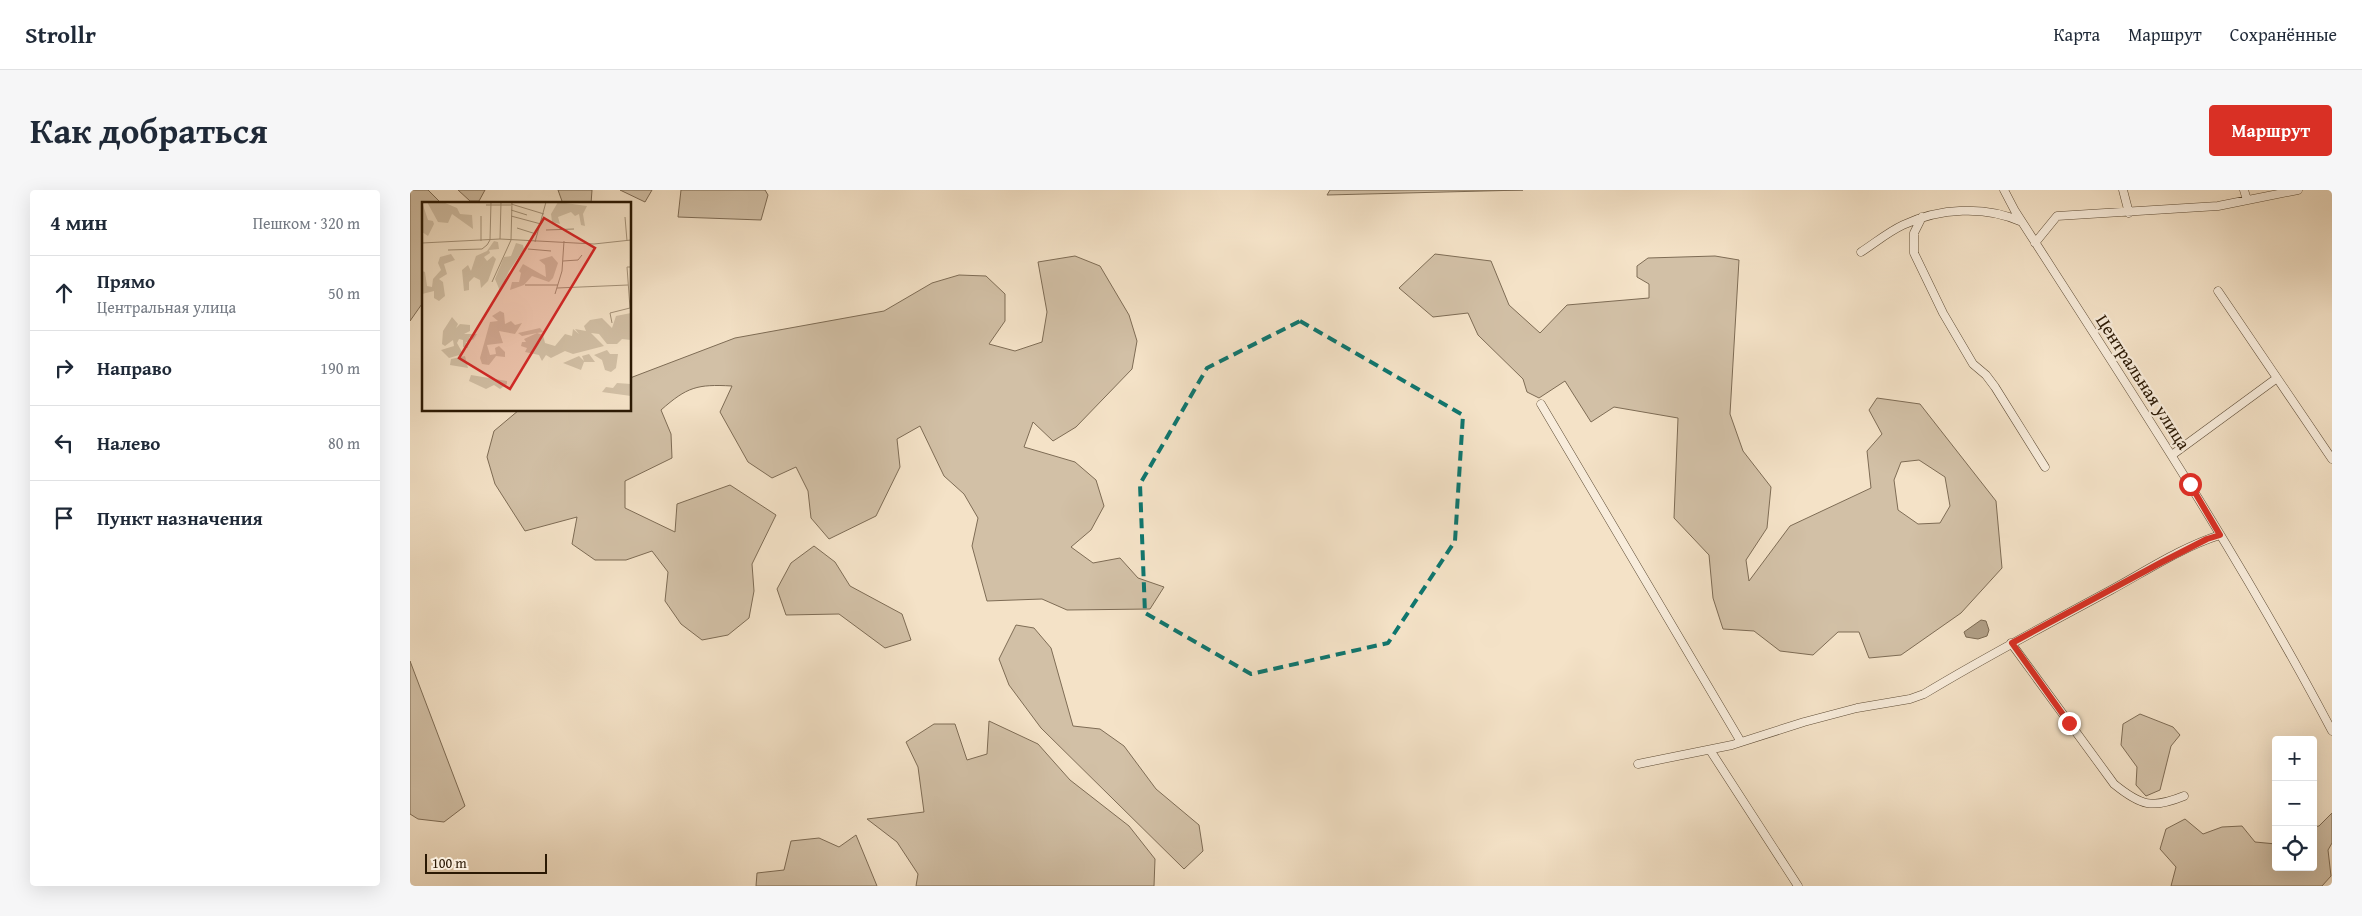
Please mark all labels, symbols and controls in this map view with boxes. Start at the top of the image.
text: Strollr [25,17,96,52]
text: Карта [2054,21,2100,48]
text: Маршрут [2128,21,2202,48]
text: Сохранённые [2230,21,2337,48]
text: Как добраться [30,105,268,156]
button: Маршрут [2209,105,2332,156]
inset map [422,202,631,411]
text: 4 мин [50,207,107,238]
text: Пешком · 320 m [253,211,360,235]
text: Прямо [97,267,155,295]
icon: ahead [50,279,78,307]
text: 50 m [328,281,360,305]
text: Центральная улица [97,295,236,319]
street label: Центральная улица [2089,309,2198,455]
icon: right [50,354,78,382]
text: Направо [97,354,172,382]
text: 190 m [320,356,360,380]
icon: left [50,429,78,457]
text: Налево [97,429,160,457]
text: 80 m [328,431,360,455]
route start [2179,473,2202,496]
icon: arrive [50,504,78,532]
text: Пункт назначения [97,504,263,532]
route end [2058,712,2081,735]
map controls [2272,736,2317,871]
button: + [2272,736,2317,781]
button: − [2272,781,2317,826]
button: locate [2272,826,2317,871]
scale bar [425,851,548,874]
text: 100 m [432,853,467,873]

